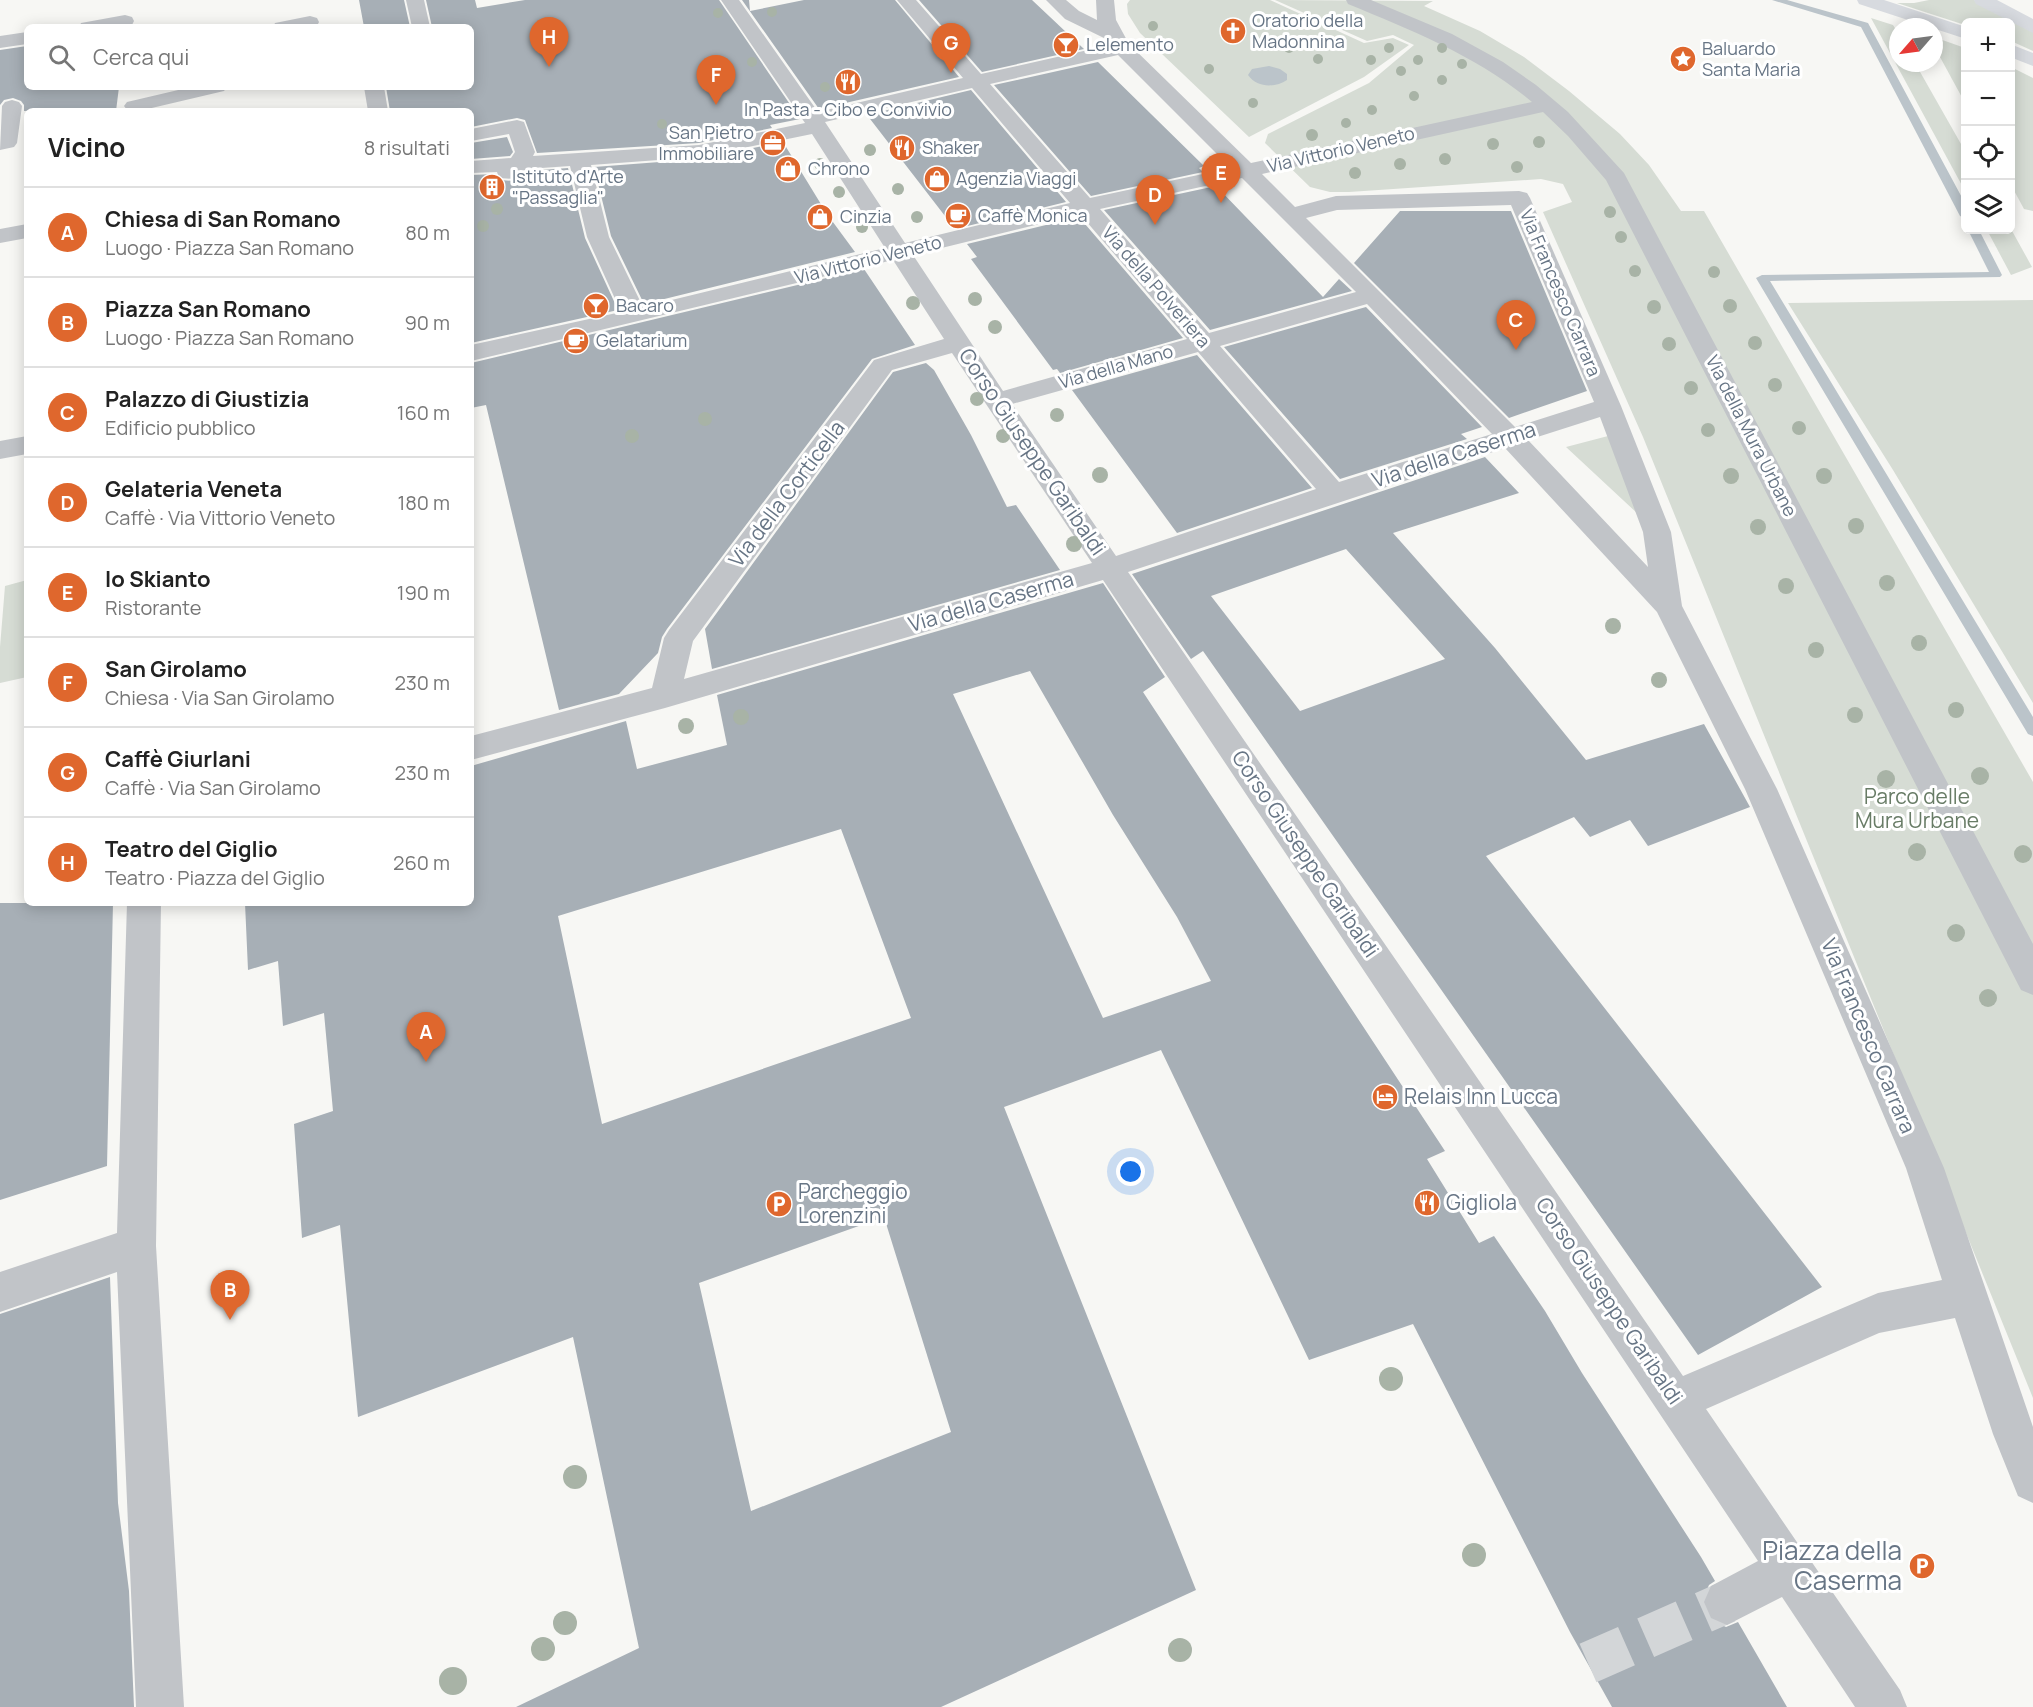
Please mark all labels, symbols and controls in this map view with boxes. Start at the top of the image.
place label: Oratorio della Madonnina [1252,8,1363,53]
church icon: Oratorio della Madonnina [1218,16,1248,46]
pin: H [530,17,568,67]
north arrow [1889,18,1943,72]
map controls [1961,18,2015,234]
button: + [1961,18,2015,72]
pin: G [932,23,970,73]
search box [24,24,474,90]
bar icon: Lelemento [1051,30,1081,60]
place label: Lelemento [1086,32,1174,56]
place label: Baluardo Santa Maria [1702,36,1800,81]
icon: search [45,41,78,74]
text: Cerca qui [93,42,189,72]
place icon: Baluardo Santa Maria [1668,44,1698,74]
pin: F [696,56,736,105]
restaurant icon: In Pasta - Cibo e Convivio [833,67,863,97]
button: − [1961,72,2015,126]
place label: In Pasta - Cibo e Convivio [744,97,952,121]
place label: San Pietro Immobiliare [659,120,754,165]
street label: Via Vittorio Veneto [1265,120,1417,178]
button: locate [1961,126,2015,180]
office icon: San Pietro Immobiliare [758,128,788,158]
text: Vicino [48,129,125,165]
restaurant icon: Shaker [887,133,917,163]
text: 8 risultati [364,134,450,161]
place label: Shaker [922,135,980,159]
shop icon: Chrono [773,154,803,184]
pin: E [1202,154,1240,203]
place label: Chrono [808,156,870,180]
place label: Istituto d'Arte "Passaglia" [512,164,624,209]
shop icon: Agenzia Viaggi [922,164,952,194]
place label: Agenzia Viaggi [956,166,1077,190]
building icon: Istituto d'Arte "Passaglia" [477,172,507,202]
pin: D [1136,176,1174,225]
button: layers [1961,180,2015,234]
cafe icon: Caffè Monica [943,201,973,231]
shop icon: Cinzia [805,202,835,232]
place label: Caffè Monica [978,203,1088,227]
text: Chiesa di San Romano [105,204,341,234]
place label: Cinzia [840,204,892,228]
street label: Via Francesco Carrara [1515,206,1605,380]
text: A [61,219,74,246]
text: 80 m [405,219,450,246]
street label: Via della Polveriera [1097,220,1216,352]
street label: Via Vittorio Veneto [792,229,944,289]
text: Luogo · Piazza San Romano [105,234,354,261]
bar icon: Bacaro [581,291,611,321]
place label: Bacaro [616,293,674,317]
text: Piazza San Romano [105,294,311,324]
pin: C [1496,300,1536,350]
text: B [61,309,74,336]
text: 90 m [404,309,450,336]
text: Luogo · Piazza San Romano [105,324,354,351]
cafe icon: Gelatarium [561,326,591,356]
place label: Gelatarium [596,328,687,352]
street label: Via della Mano [1056,338,1176,394]
street label: Corso Giuseppe Garibaldi [953,342,1113,560]
street label: Via della Mura Urbane [1701,351,1803,520]
text: Palazzo di Giustizia [105,384,309,414]
text: C [60,399,75,426]
text: 160 m [397,399,450,426]
text: Edificio pubblico [105,414,256,441]
street label: Via della Corticella [722,414,851,572]
street label: Via della Caserma [1368,414,1539,494]
text: Gelateria Veneta [105,474,282,504]
text: D [60,489,75,516]
text: 180 m [397,489,450,516]
text: Caffè · Via Vittorio Veneto [105,504,335,531]
text: lo Skianto [105,564,211,594]
street label: Via della Caserma [905,564,1077,638]
text: E [62,579,73,606]
text: 190 m [397,579,450,606]
text: Ristorante [105,594,201,621]
text: San Girolamo [105,654,247,684]
text: F [62,669,73,696]
text: 230 m [394,669,450,696]
text: Chiesa · Via San Girolamo [105,684,335,711]
text: Caffè Giurlani [105,744,251,774]
street label: Corso Giuseppe Garibaldi [1226,744,1386,962]
text: G [60,759,75,786]
text: 230 m [394,759,450,786]
text: Caffè · Via San Girolamo [105,774,321,801]
park label: Parco delle Mura Urbane [1855,782,1979,834]
text: Teatro del Giglio [105,834,278,864]
text: H [60,849,75,876]
text: 260 m [393,849,450,876]
text: Teatro · Piazza del Giglio [105,864,325,891]
street label: Via Francesco Carrara [1815,934,1923,1137]
pin: A [406,1012,446,1062]
hotel icon: Relais Inn Lucca [1370,1082,1400,1112]
place label: Relais Inn Lucca [1404,1082,1558,1110]
your location [1116,1157,1145,1186]
place label: Parcheggio Lorenzini [798,1177,908,1229]
restaurant icon: Gigliola [1412,1188,1442,1218]
place label: Gigliola [1446,1188,1517,1216]
parking icon: Parcheggio Lorenzini [764,1189,794,1219]
street label: Corso Giuseppe Garibaldi [1530,1191,1690,1409]
pin: B [210,1270,250,1320]
place label: Piazza della Caserma [1762,1532,1902,1598]
parking icon: Piazza della Caserma [1907,1551,1937,1581]

